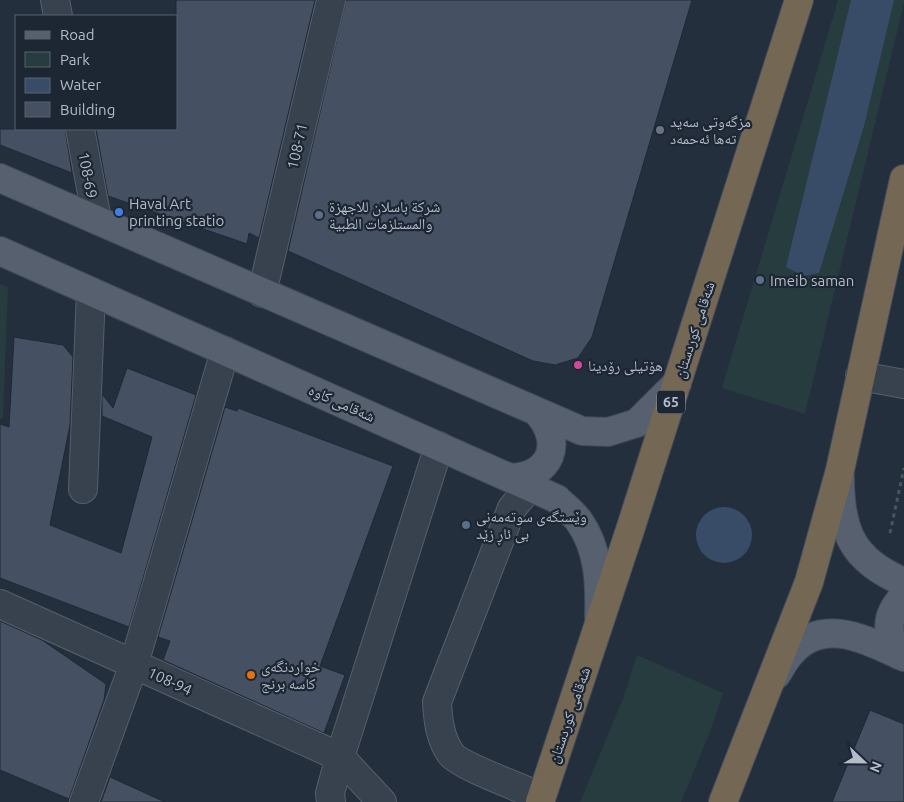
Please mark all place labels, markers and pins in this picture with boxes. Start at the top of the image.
place label: مزگەوتی سەید تەها ئەحمەد [670,113,751,147]
marker: مزگەوتی سەید تەها ئەحمەد [654,124,666,136]
place label: Haval Art printing statio [129,195,224,229]
place label: شركة باسلان للاجهزة والمستلزمات الطبية [329,198,440,233]
marker: Haval Art printing statio [113,206,125,218]
marker: شركة باسلان للاجهزة والمستلزمات الطبية [313,209,325,221]
place label: Imeib saman [770,272,854,289]
marker: Imeib saman [754,274,766,286]
place label: هۆتیلی رۆدینا [588,357,663,376]
marker: هۆتیلی رۆدینا [572,359,584,371]
place label: وێستگەی سوتەمەنی بی ئاڕ زێد [476,508,587,546]
marker: وێستگەی سوتەمەنی بی ئاڕ زێد [460,519,472,531]
place label: خواردنگەی کاسە برنج [261,658,321,694]
marker: خواردنگەی کاسە برنج [245,669,257,681]

